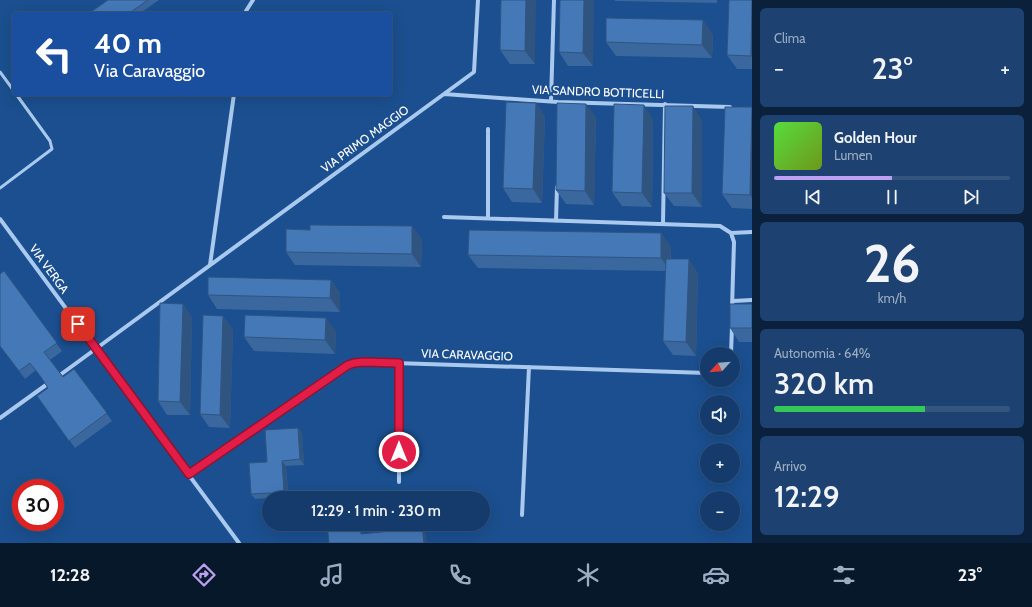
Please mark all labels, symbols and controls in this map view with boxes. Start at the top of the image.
text: 40 m [94,26,162,60]
icon: left [28,28,80,80]
text: Clima [774,30,805,46]
text: 23° [872,50,912,87]
text: − [774,55,784,82]
text: + [1000,55,1010,82]
text: Via Caravaggio [94,60,205,82]
street label: VIA SANDRO BOTTICELLI [532,82,664,101]
street label: VIA PRIMO MAGGIO [318,102,411,175]
text: Golden Hour [834,129,917,147]
text: Lumen [834,147,873,163]
icon: previous [802,186,824,208]
icon: pause [881,186,903,208]
icon: next [960,186,982,208]
text: 26 [864,232,920,295]
street label: VIA VERGA [27,241,73,297]
text: km/h [878,290,906,306]
pin [61,307,95,341]
icon: arrive [67,313,89,335]
street label: VIA CARAVAGGIO [421,345,513,364]
text: Autonomia · 64% [774,345,871,361]
north arrow [700,347,740,387]
map controls [700,347,740,531]
text: 320 km [774,365,874,402]
button: sound [700,395,740,435]
position arrow [378,431,420,473]
button: + [700,443,740,483]
text: Arrivo [774,458,806,474]
text: 12:29 [774,478,840,515]
speed limit sign: 30 [12,479,64,531]
button: − [700,491,740,531]
text: 12:29 · 1 min · 230 m [311,502,441,520]
icon: directions [190,561,218,589]
icon: music [318,561,346,589]
icon: phone [446,561,474,589]
icon: climate [574,561,602,589]
icon: car [702,561,730,589]
icon: filters [830,561,858,589]
text: 12:28 [50,564,91,586]
text: 23° [958,564,982,586]

